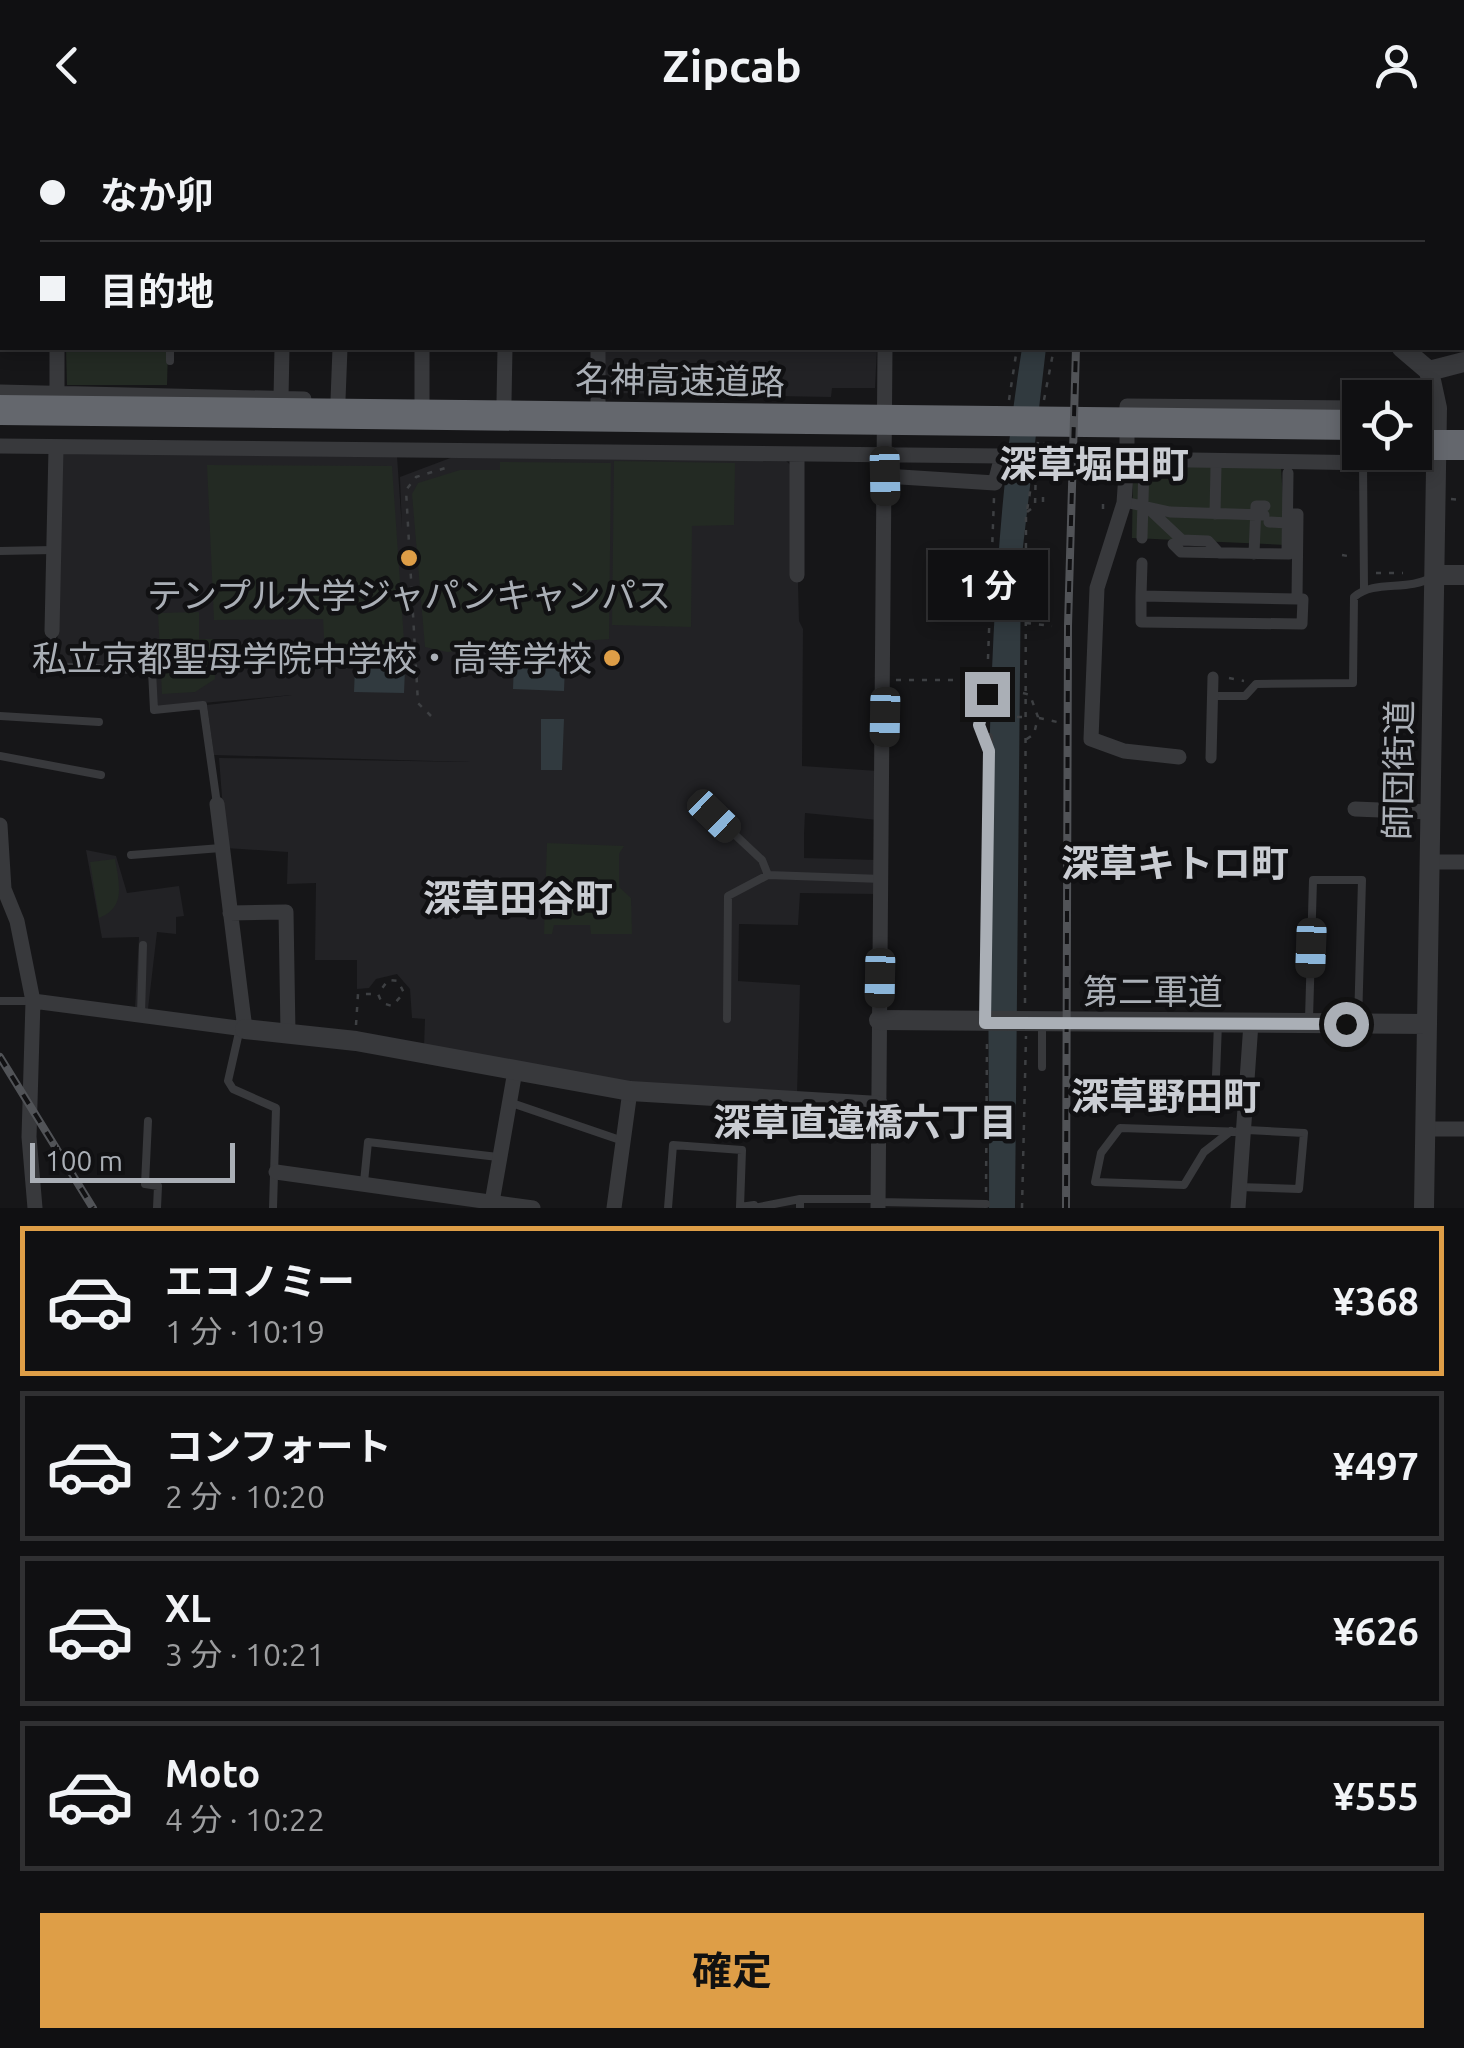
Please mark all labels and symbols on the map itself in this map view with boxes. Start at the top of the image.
street label: 名神高速道路 [575,358,785,402]
district label: 深草堀田町 [999,443,1189,485]
car [869,446,901,506]
marker: テンプル大学ジャパンキャンパス [398,547,420,569]
callout: 1 分 [927,549,1047,619]
place label: テンプル大学ジャパンキャンパス [147,575,671,615]
place label: 私立京都聖母学院中学校・高等学校 [32,638,592,678]
marker: 私立京都聖母学院中学校・高等学校 [601,647,623,669]
route end [965,672,1010,717]
car [869,687,901,747]
street label: 師団街道 [1377,700,1419,840]
car [682,784,746,848]
district label: 深草キトロ町 [1061,842,1289,884]
district label: 深草田谷町 [423,877,613,919]
car [1295,917,1327,979]
car [864,948,896,1008]
street label: 第二軍道 [1083,971,1223,1011]
route start [1324,1002,1369,1047]
district label: 深草野田町 [1071,1075,1261,1117]
district label: 深草直違橋六丁目 [713,1101,1017,1143]
scale bar [30,1138,235,1182]

